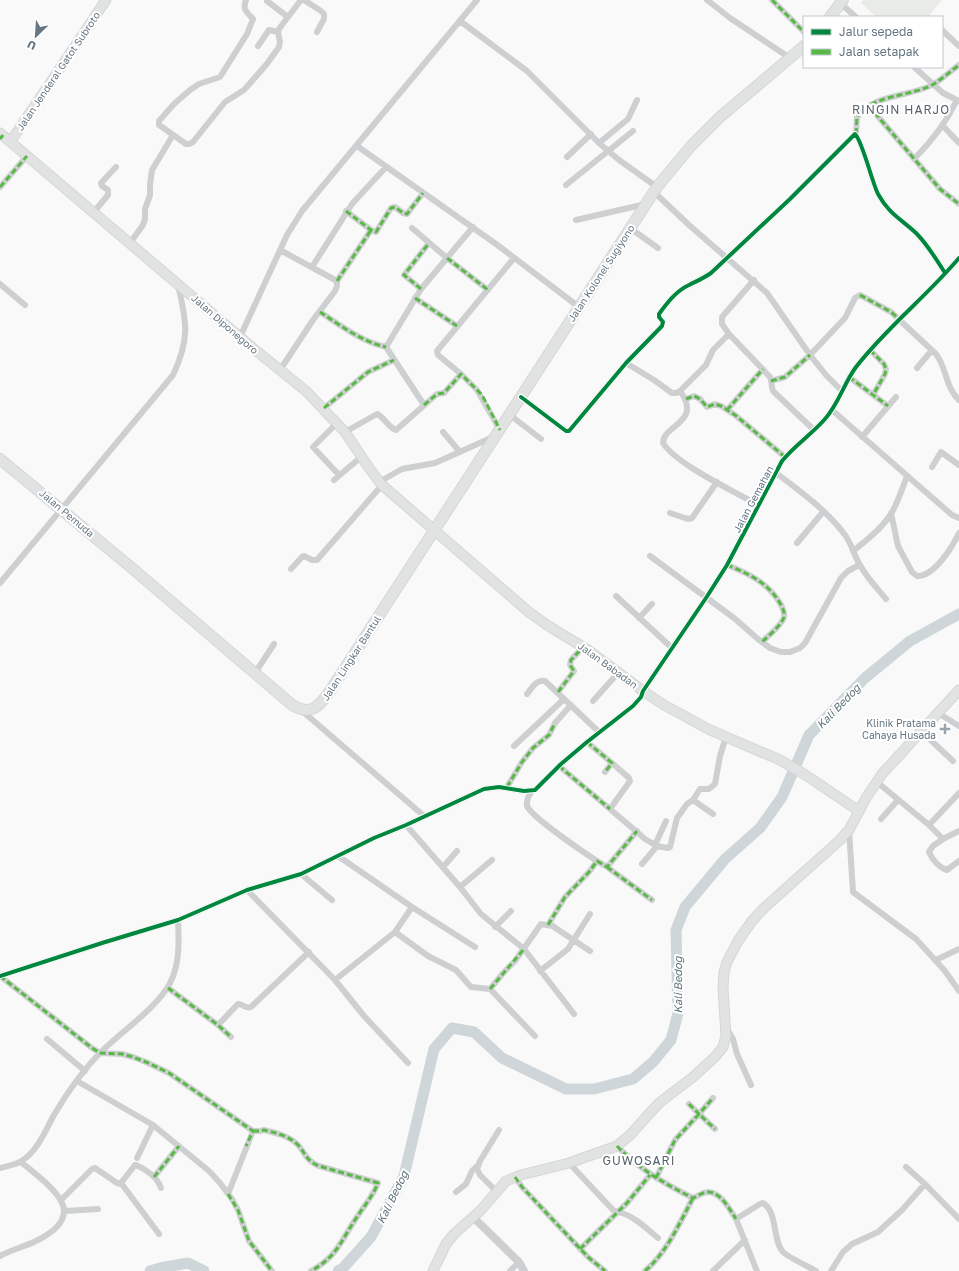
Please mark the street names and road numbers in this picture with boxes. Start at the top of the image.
street label: Jalan Jenderal Gatot Subroto [14,9,102,133]
street label: Jalan Kolonel Sugiyono [565,222,637,324]
street label: Jalan Diponegoro [189,292,261,356]
street label: Jalan Gemahan [730,464,776,534]
street label: Jalan Pemuda [37,487,97,539]
street label: Jalan Lingkar Bantul [319,613,383,703]
street label: Jalan Babadan [576,639,640,691]

